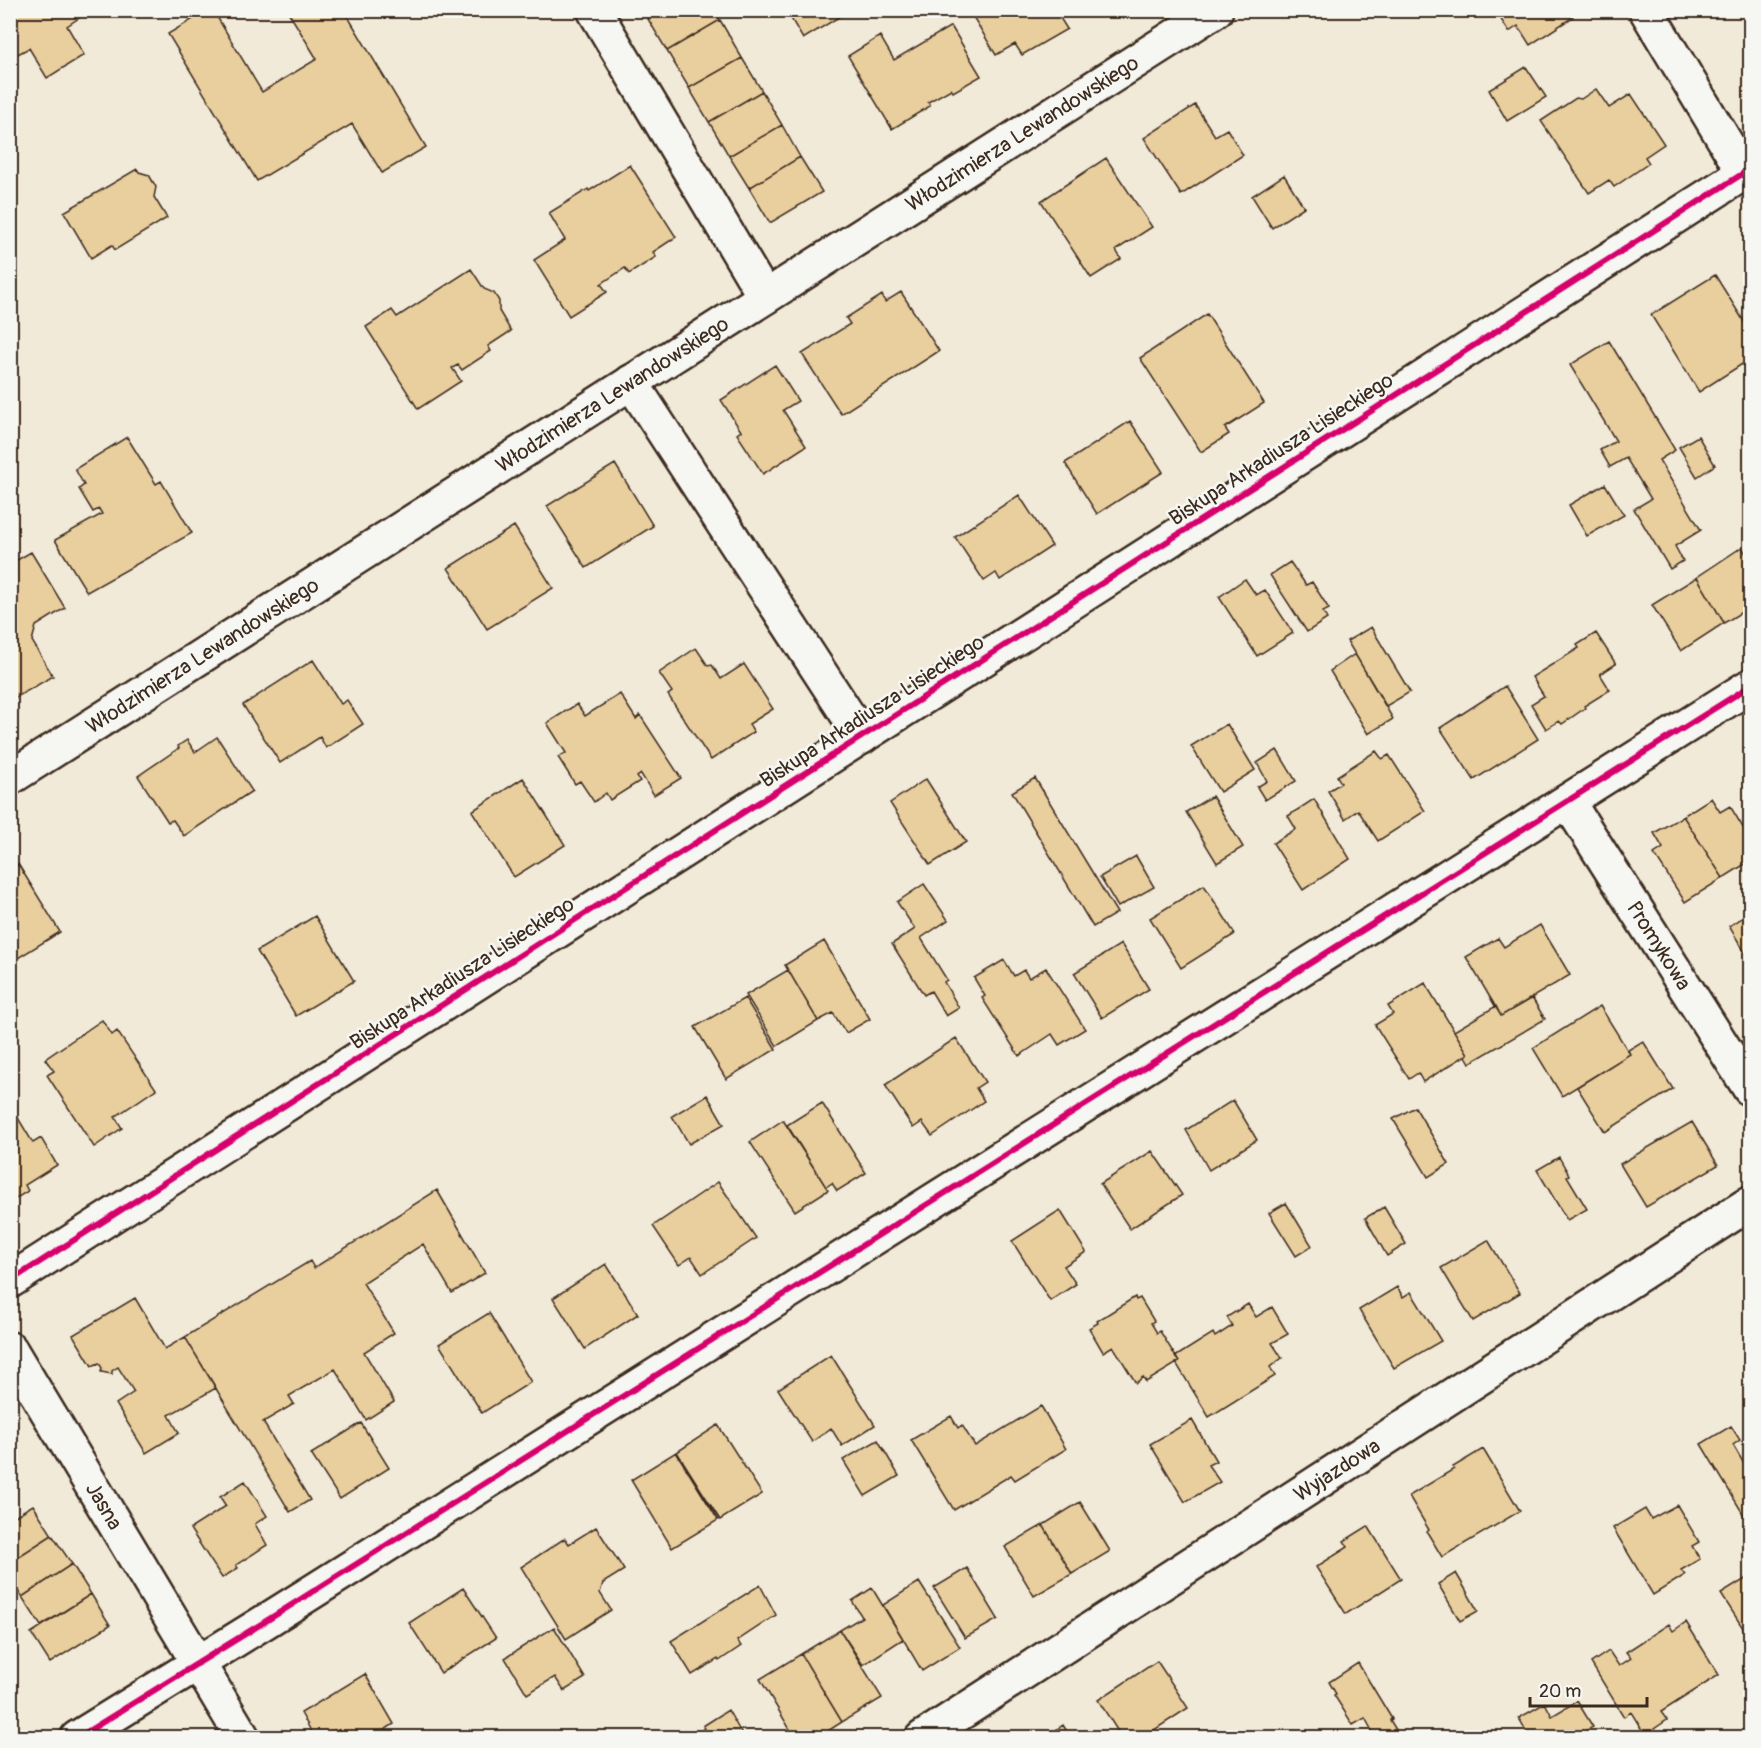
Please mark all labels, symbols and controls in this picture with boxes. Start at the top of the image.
street label: Włodzimierza Lewandowskiego [901,50,1144,218]
street label: Włodzimierza Lewandowskiego [491,311,734,479]
street label: Biskupa Arkadiusza Lisieckiego [1164,367,1398,532]
street label: Włodzimierza Lewandowskiego [81,572,324,740]
street label: Biskupa Arkadiusza Lisieckiego [755,629,989,794]
street label: Biskupa Arkadiusza Lisieckiego [345,891,579,1056]
street label: Promykowa [1620,896,1697,995]
street label: Wyjazdowa [1289,1433,1385,1508]
street label: Jasna [79,1477,128,1535]
scale bar [1530,1670,1647,1708]
text: 20 m [1539,1680,1581,1703]

